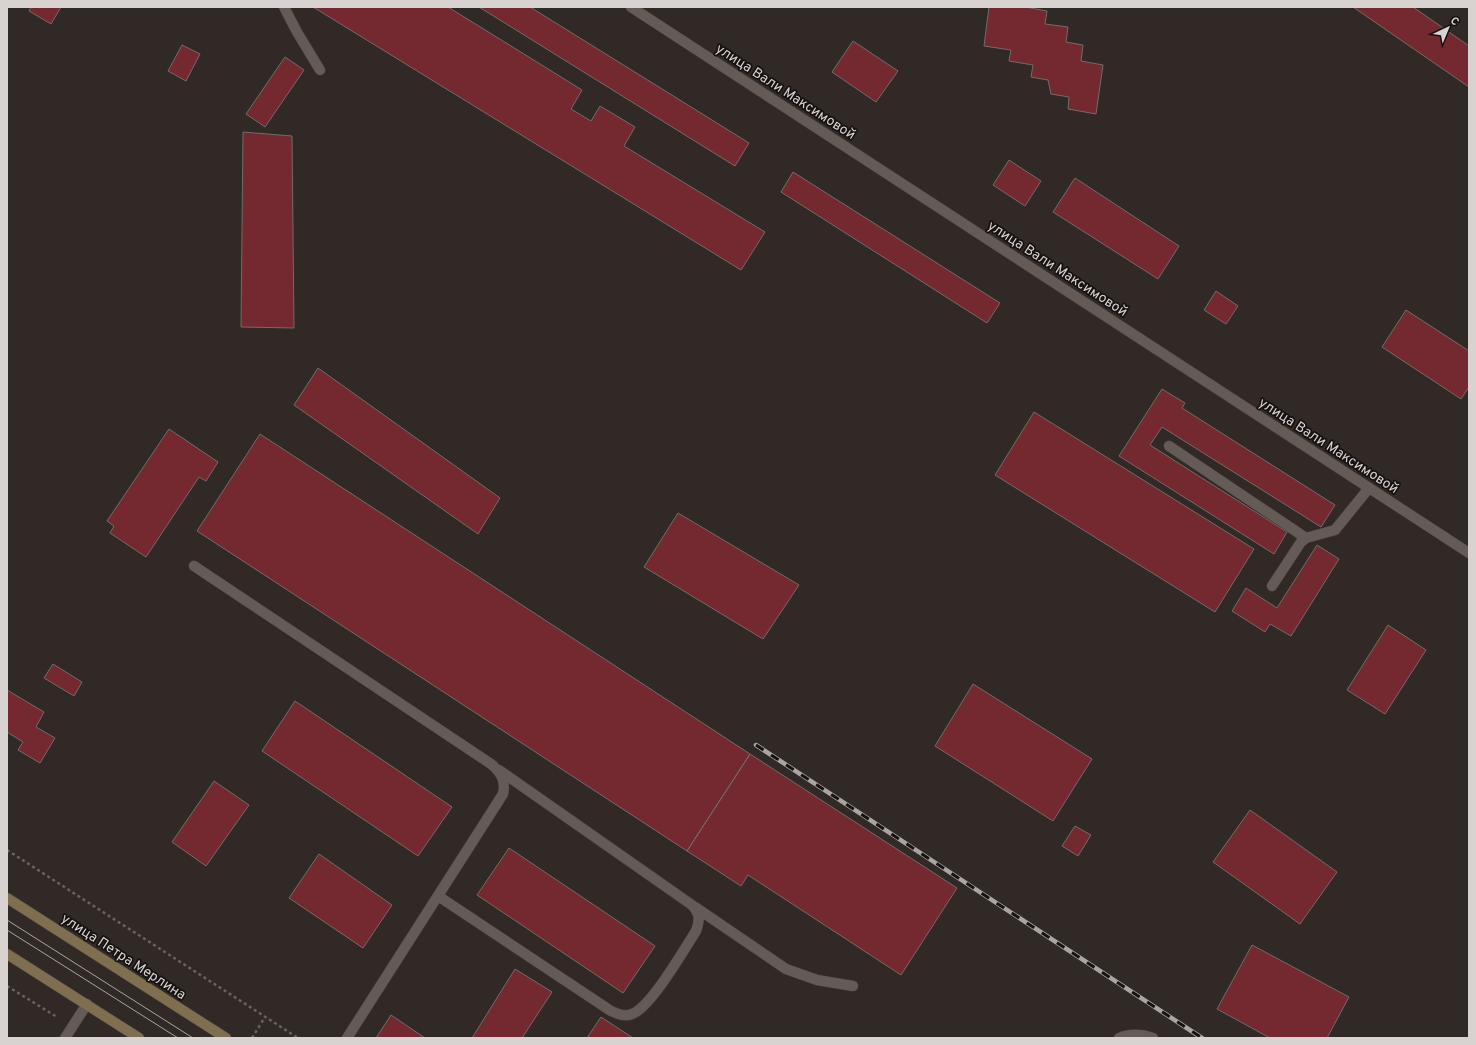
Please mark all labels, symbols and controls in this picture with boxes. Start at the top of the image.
north arrow [1428,8,1468,48]
text: С [1447,14,1462,29]
street label: улица Вали Максимовой [712,41,858,144]
street label: улица Вали Максимовой [984,218,1130,321]
street label: улица Вали Максимовой [1255,395,1401,498]
street label: улица Петра Мерлина [58,911,189,1004]

